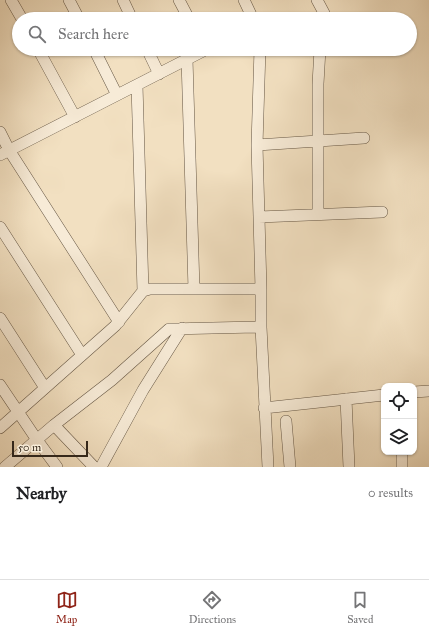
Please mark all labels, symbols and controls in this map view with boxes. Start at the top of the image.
search box [12,12,417,56]
icon: search [26,23,48,45]
text: Search here [58,25,129,43]
map controls [381,383,417,455]
button: locate [381,383,417,419]
button: layers [381,419,417,455]
scale bar [12,439,88,458]
text: 50 m [18,441,41,454]
text: Nearby [16,483,67,504]
text: 0 results [368,485,413,501]
tab: Map [56,589,78,626]
tab: Directions [189,589,236,626]
tab: Saved [347,589,373,626]

